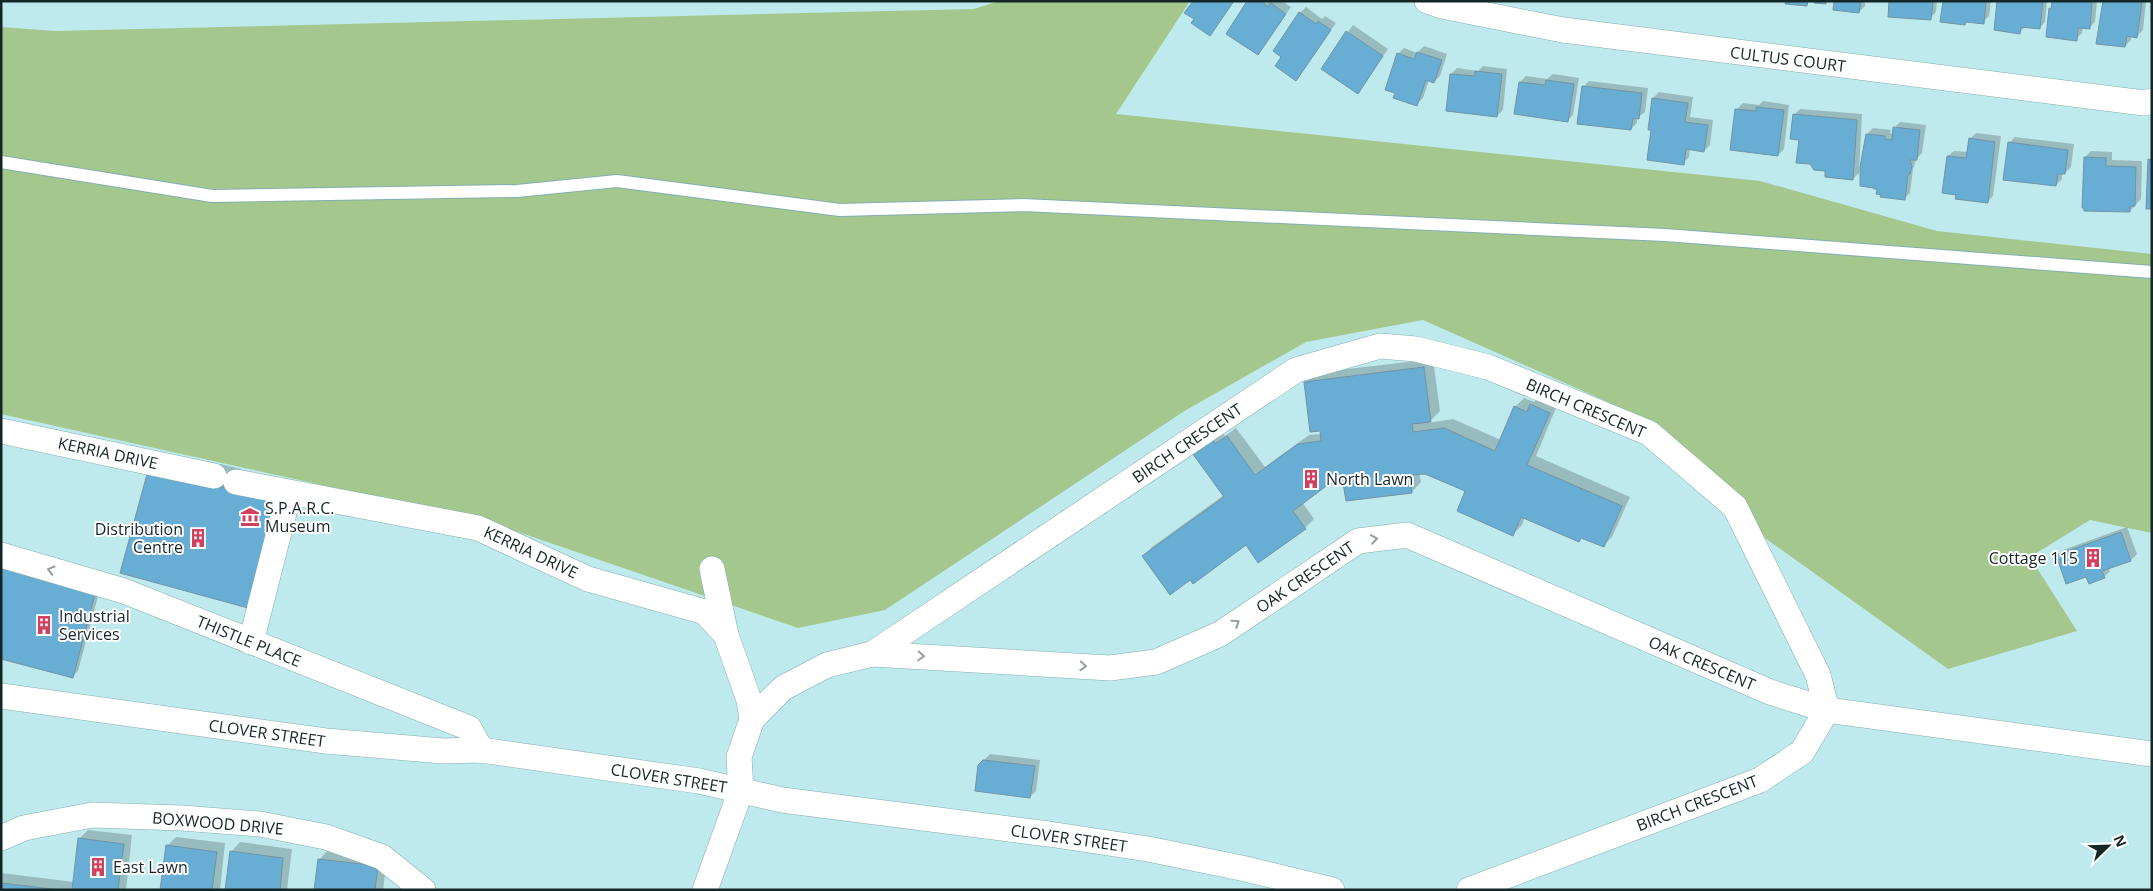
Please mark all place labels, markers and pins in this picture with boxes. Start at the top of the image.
building icon: North Lawn [1300,468,1322,490]
place label: North Lawn [1326,468,1413,490]
place label: S.P.A.R.C. Museum [265,497,334,537]
museum icon: S.P.A.R.C. Museum [239,506,261,528]
place label: Distribution Centre [95,518,183,558]
building icon: Distribution Centre [187,527,209,549]
place label: Cottage 115 [1989,547,2078,569]
building icon: Cottage 115 [2082,547,2104,569]
place label: Industrial Services [59,605,130,645]
building icon: Industrial Services [33,614,55,636]
building icon: East Lawn [87,856,109,878]
place label: East Lawn [113,856,188,878]

